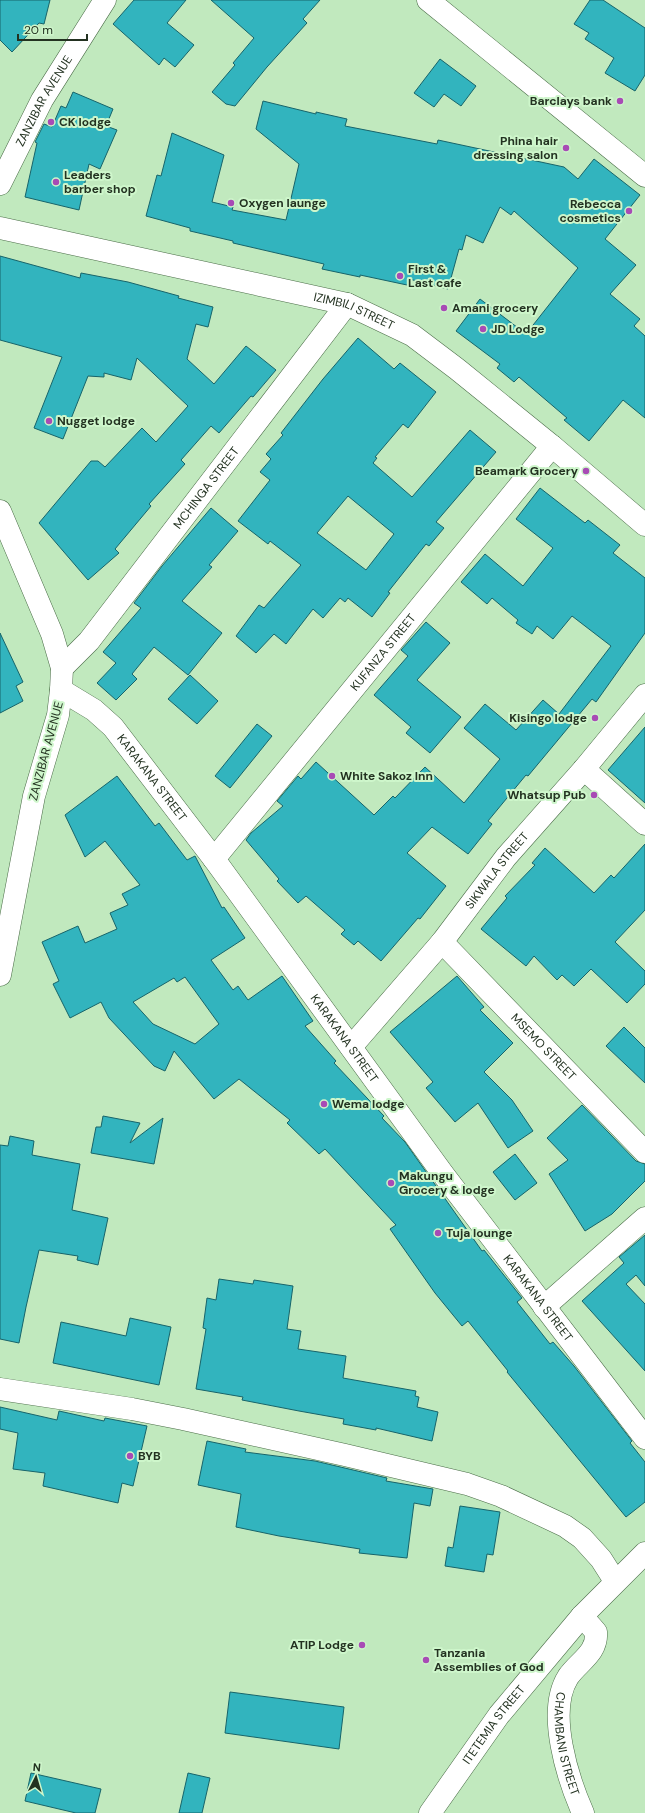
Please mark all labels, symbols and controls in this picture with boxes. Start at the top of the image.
scale bar [18,16,87,42]
text: 20 m [24,22,53,38]
street label: ZANZIBAR AVENUE [12,52,76,149]
place label: Barclays bank [530,93,612,109]
marker: Barclays bank [615,96,625,106]
place label: CK lodge [59,114,111,130]
marker: CK lodge [46,117,56,127]
place label: Phina hair dressing salon [473,133,558,163]
marker: Phina hair dressing salon [561,143,571,153]
place label: Leaders barber shop [64,167,136,197]
marker: Leaders barber shop [51,177,61,187]
place label: Oxygen launge [239,195,326,211]
place label: Rebecca cosmetics [559,196,621,226]
marker: Oxygen launge [226,198,236,208]
marker: Rebecca cosmetics [624,206,634,216]
place label: First & Last cafe [408,261,462,291]
marker: First & Last cafe [395,271,405,281]
street label: IZIMBILI STREET [312,289,397,334]
place label: Amani grocery [452,300,539,316]
marker: Amani grocery [439,303,449,313]
place label: JD Lodge [491,321,545,337]
marker: JD Lodge [478,324,488,334]
place label: Nugget lodge [57,413,135,429]
marker: Nugget lodge [44,416,54,426]
street label: MCHINGA STREET [170,443,243,532]
place label: Beamark Grocery [475,463,579,479]
marker: Beamark Grocery [581,466,591,476]
street label: KUFANZA STREET [347,610,420,694]
street label: ZANZIBAR AVENUE [25,699,67,802]
place label: Kisingo lodge [509,710,587,726]
marker: Kisingo lodge [590,713,600,723]
street label: KARAKANA STREET [113,731,190,825]
place label: White Sakoz Inn [340,768,433,784]
marker: White Sakoz Inn [327,771,337,781]
place label: Whatsup Pub [507,787,586,803]
marker: Whatsup Pub [589,790,599,800]
street label: SIKWALA STREET [462,829,532,912]
street label: KARAKANA STREET [307,991,382,1086]
street label: MSEMO STREET [507,1010,580,1084]
place label: Wema lodge [332,1096,404,1112]
marker: Wema lodge [319,1099,329,1109]
place label: Makungu Grocery & lodge [399,1168,495,1198]
marker: Makungu Grocery & lodge [386,1178,396,1188]
place label: Tuja lounge [446,1225,513,1241]
marker: Tuja lounge [433,1228,443,1238]
street label: KARAKANA STREET [500,1251,577,1345]
place label: BYB [138,1448,161,1464]
marker: BYB [125,1451,135,1461]
place label: ATIP Lodge [290,1637,354,1653]
marker: ATIP Lodge [357,1640,367,1650]
place label: Tanzania Assemblies of God [434,1645,544,1675]
marker: Tanzania Assemblies of God [421,1655,431,1665]
street label: ITETEMIA STREET [459,1682,529,1767]
street label: CHAMBANI STREET [551,1690,583,1798]
north arrow [16,1757,56,1797]
text: N [32,1760,41,1774]

